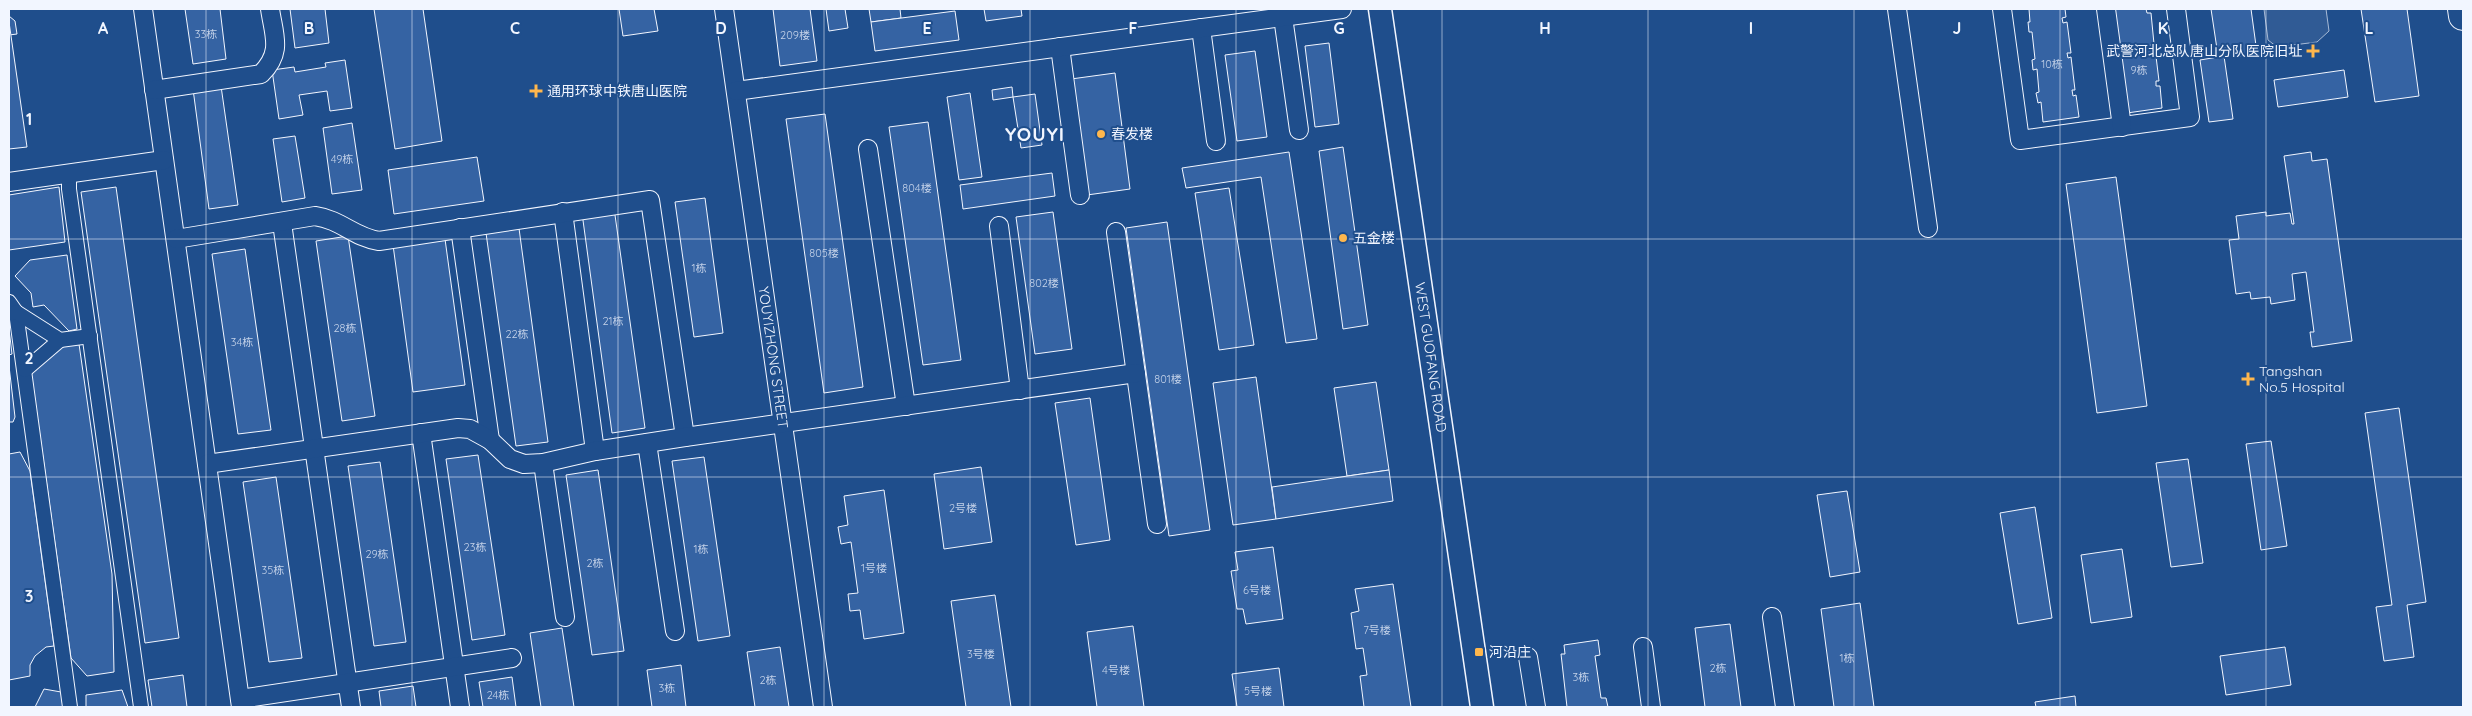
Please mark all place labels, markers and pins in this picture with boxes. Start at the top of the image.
place label: 武警河北总队唐山分队医院旧址 [2106,42,2302,60]
marker: 武警河北总队唐山分队医院旧址 [2306,44,2320,58]
place label: 通用环球中铁唐山医院 [547,82,687,100]
marker: 通用环球中铁唐山医院 [529,84,543,98]
place label: 春发楼 [1111,125,1153,143]
marker: 春发楼 [1095,128,1107,140]
place label: 五金楼 [1353,229,1395,247]
marker: 五金楼 [1337,232,1349,244]
place label: Tangshan No.5 Hospital [2259,362,2345,396]
marker: Tangshan No.5 Hospital [2241,372,2255,386]
place label: 河沿庄 [1489,643,1531,661]
marker: 河沿庄 [1473,646,1485,658]

